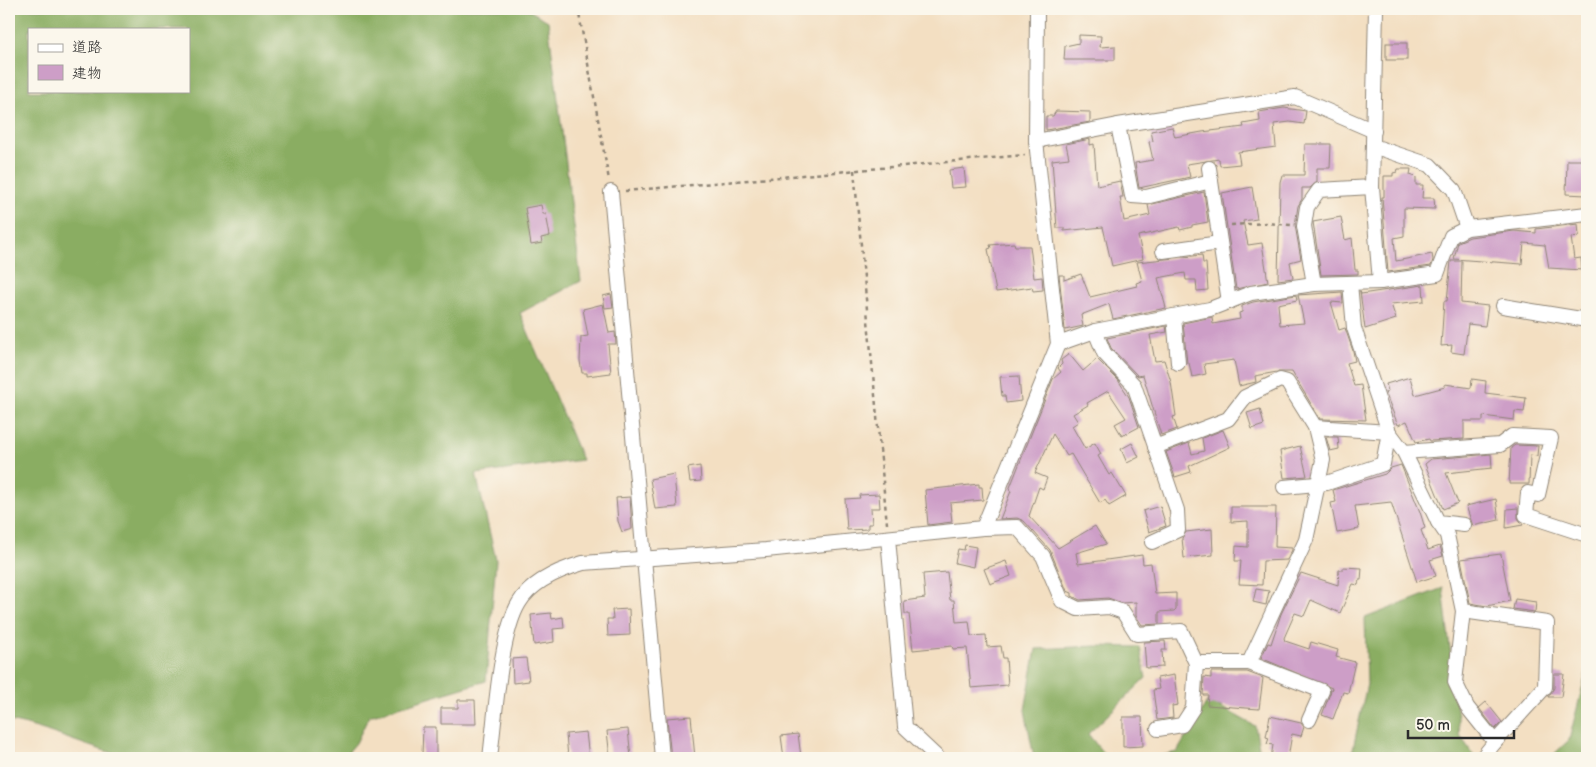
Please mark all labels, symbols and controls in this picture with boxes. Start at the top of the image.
legend [28,28,190,92]
text: 道路 [72,38,102,57]
text: 建物 [72,64,102,83]
scale bar [1408,707,1515,739]
text: 50 m [1416,716,1450,735]

